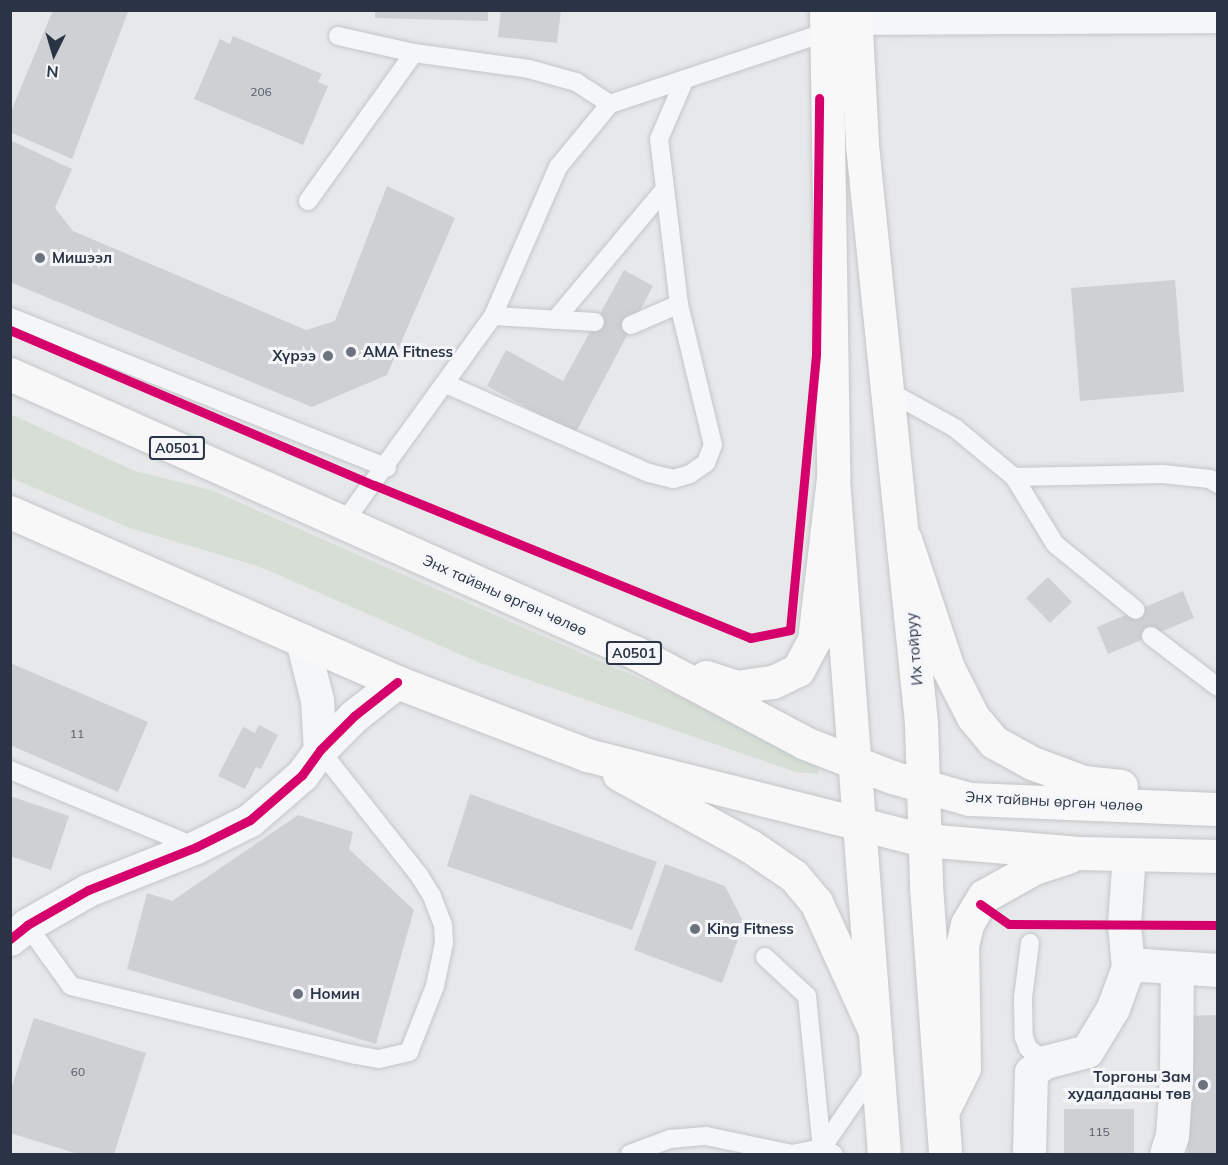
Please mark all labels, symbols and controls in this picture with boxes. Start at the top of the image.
north arrow [24,24,84,84]
text: N [46,61,59,82]
house number: 206 [250,85,272,99]
place label: Мишээл [52,249,112,267]
marker: Мишээл [33,251,47,265]
place label: AMA Fitness [363,343,453,361]
marker: AMA Fitness [344,345,358,359]
place label: Хүрээ [272,347,316,365]
marker: Хүрээ [321,349,335,363]
road number: A0501 [148,437,206,459]
street label: Энх тайвны өргөн чөлөө [420,551,590,639]
street label: Их тойруу [902,612,926,686]
road number: A0501 [606,642,662,664]
house number: 11 [70,727,84,741]
street label: Энх тайвны өргөн чөлөө [965,787,1143,815]
place label: King Fitness [707,920,794,938]
marker: King Fitness [688,922,702,936]
place label: Номин [310,985,360,1003]
marker: Номин [291,987,305,1001]
house number: 60 [71,1065,85,1079]
place label: Торгоны Зам худалдааны төв [1068,1067,1191,1102]
marker: Торгоны Зам худалдааны төв [1196,1078,1210,1092]
house number: 115 [1088,1125,1110,1139]

